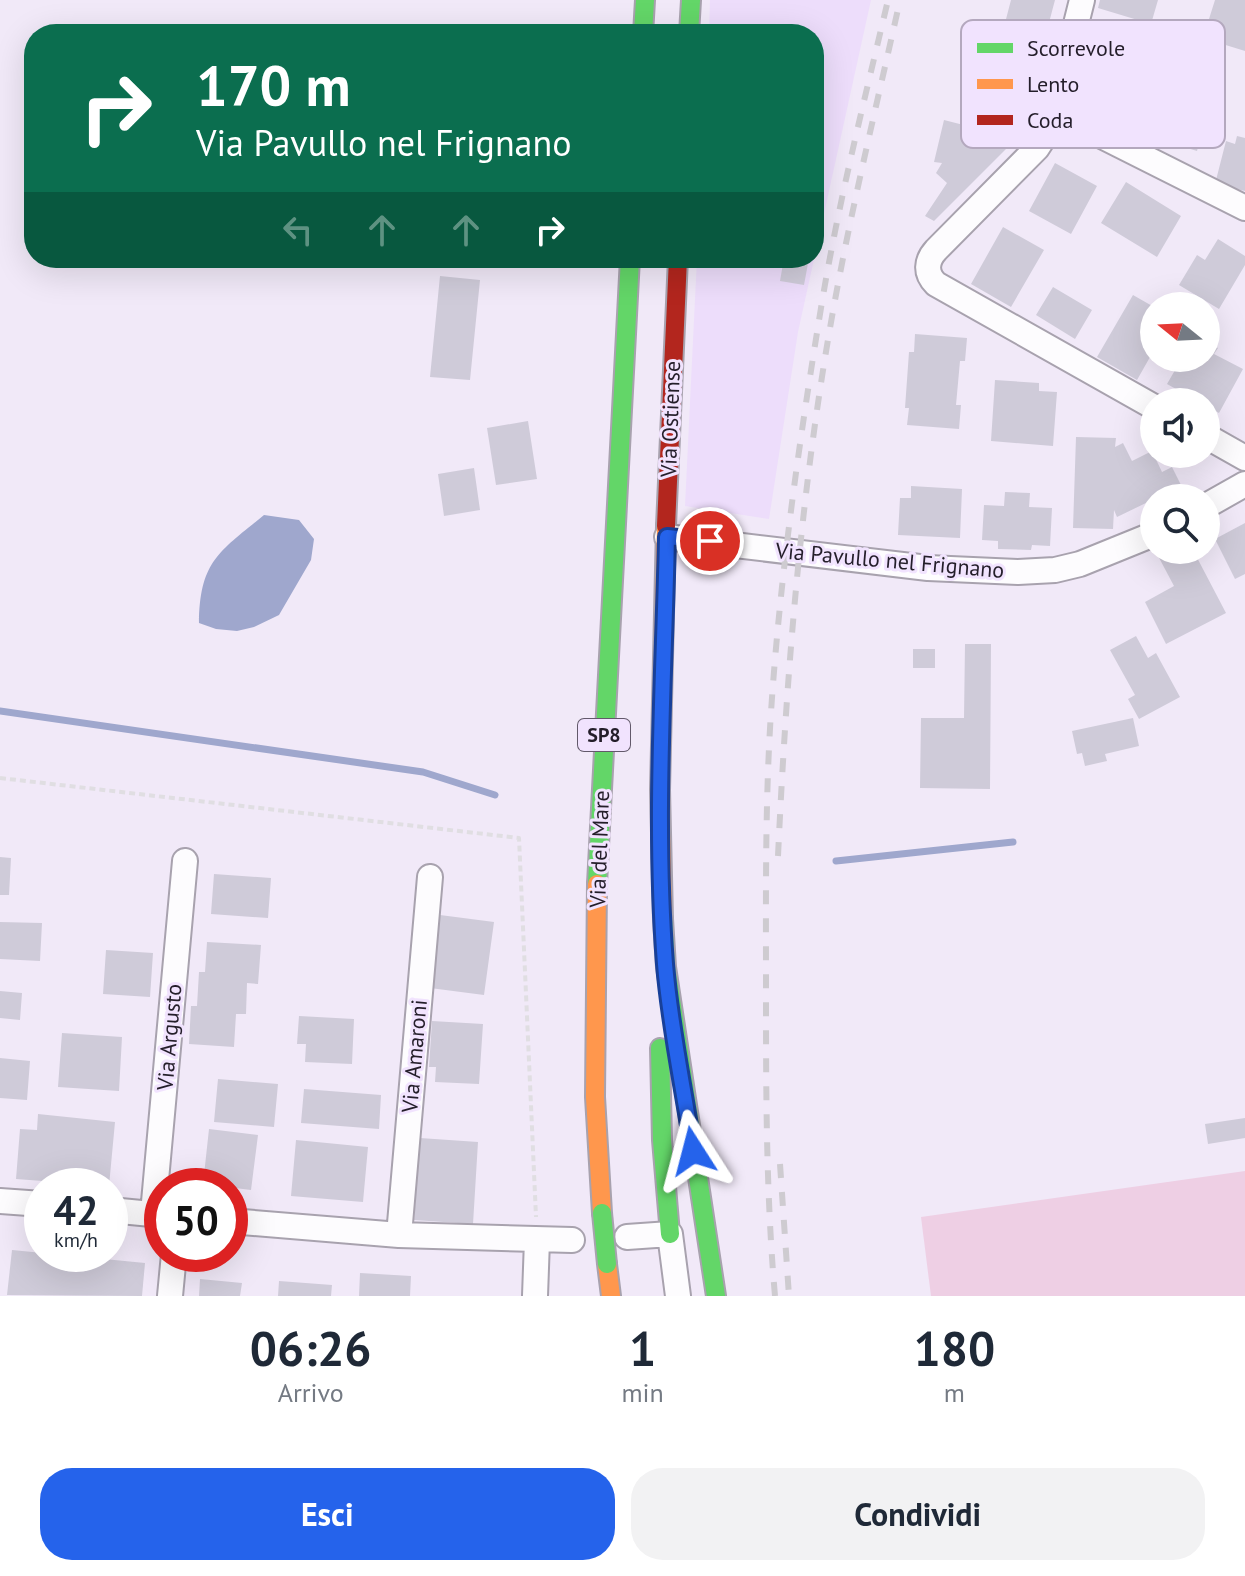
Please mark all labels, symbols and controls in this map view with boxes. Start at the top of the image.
legend [961,20,1225,148]
text: Scorrevole [1027,34,1125,62]
text: 170 m [196,49,351,121]
icon: right [64,56,168,160]
text: Lento [1027,70,1079,98]
text: Coda [1027,106,1073,134]
text: Via Pavullo nel Frignano [196,119,571,166]
icon: left [276,208,320,252]
icon: ahead [360,208,404,252]
icon: ahead [444,208,488,252]
icon: right [528,208,572,252]
north arrow [1140,292,1220,372]
map controls [1140,292,1220,564]
street label: Via Ostiense [654,360,686,479]
button: sound [1140,388,1220,468]
button: search [1140,484,1220,564]
pin [676,507,744,575]
icon: arrive [688,519,732,563]
street label: Via Pavullo nel Frignano [773,536,1006,584]
road number: SP8 [578,719,630,751]
street label: Via del Mare [583,790,615,909]
street label: Via Argusto [150,983,188,1092]
street label: Via Amaroni [395,998,433,1115]
position arrow [651,1109,735,1193]
speed limit sign: 50 [144,1168,248,1272]
text: 42 [53,1184,99,1236]
text: km/h [54,1227,98,1253]
text: 06:26 [250,1317,372,1379]
text: 1 [629,1317,656,1379]
text: 180 [914,1317,995,1379]
text: Arrivo [278,1376,344,1409]
text: min [621,1376,664,1409]
text: m [944,1376,965,1409]
button: Esci [40,1468,615,1560]
button: Condividi [631,1468,1205,1560]

